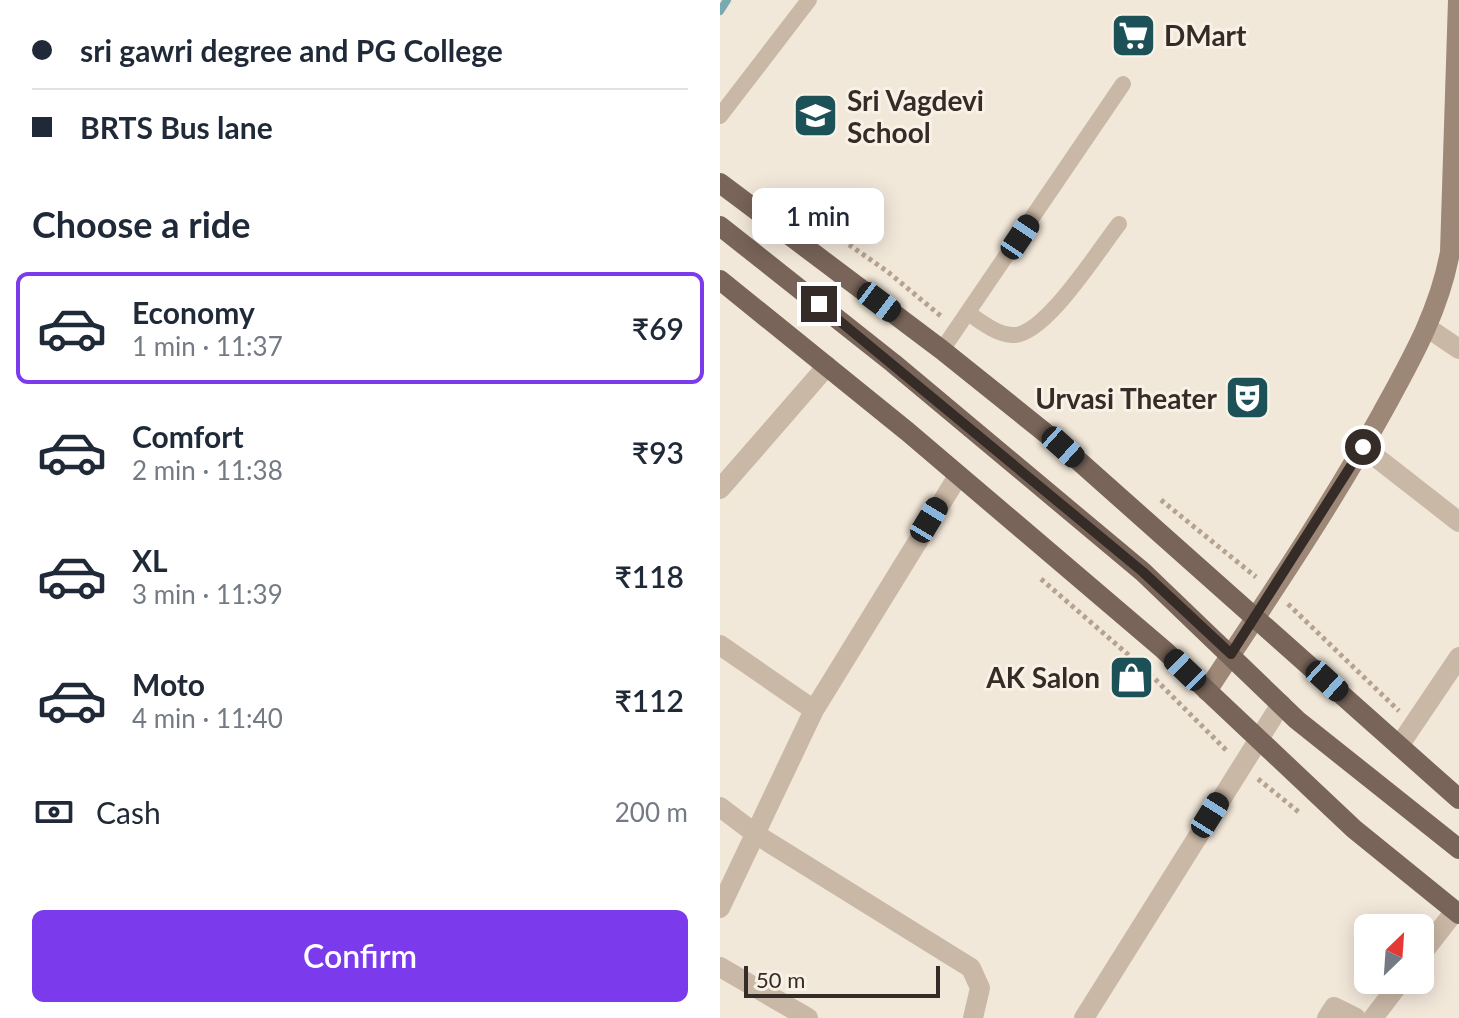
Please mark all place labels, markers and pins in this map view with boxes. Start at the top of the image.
supermarket icon: DMart [1109,11,1157,59]
place label: DMart [1164,18,1247,52]
place label: Sri Vagdevi School [847,83,984,149]
school or university icon: Sri Vagdevi School [792,92,840,140]
theatre icon: Urvasi Theater [1224,374,1272,422]
place label: Urvasi Theater [1035,381,1218,415]
shop icon: AK Salon [1107,653,1155,701]
place label: AK Salon [985,660,1100,694]

